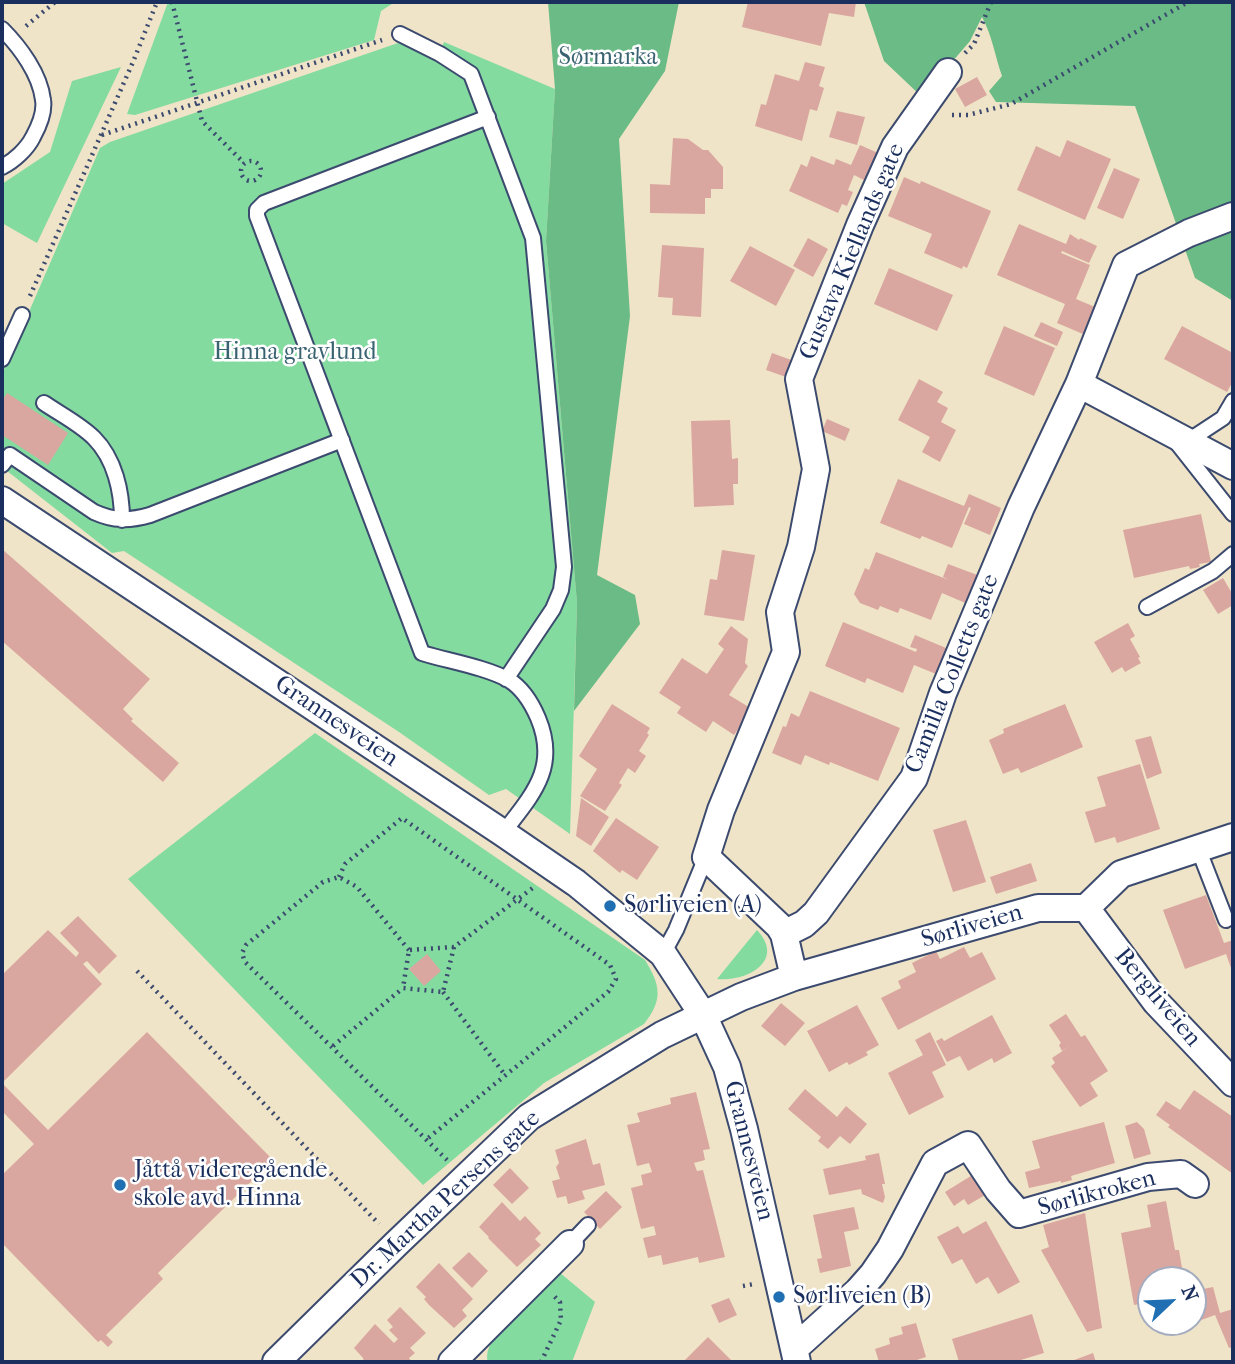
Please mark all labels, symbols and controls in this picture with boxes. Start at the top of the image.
park label: Sørmarka [558,44,658,72]
street label: Gustava Kiellands gate [794,139,912,365]
park label: Hinna gravlund [214,339,376,367]
street label: Camilla Colletts gate [900,570,1006,778]
street label: Grannesveien [269,670,403,774]
place label: Sørliveien (A) [624,892,762,920]
marker: Sørliveien (A) [602,898,618,914]
street label: Sørliveien [918,899,1026,955]
street label: Bergliveien [1107,943,1207,1053]
street label: Grannesveien [717,1078,779,1224]
street label: Dr. Martha Persens gate [345,1105,547,1295]
place label: Jåttå videregående skole avd. Hinna [134,1157,327,1213]
street label: Sørlikroken [1035,1164,1159,1224]
marker: Jåttå videregående skole avd. Hinna [112,1177,128,1193]
north arrow [1137,1266,1207,1336]
place label: Sørliveien (B) [793,1283,931,1311]
text: N [1177,1283,1202,1305]
marker: Sørliveien (B) [771,1289,787,1305]

